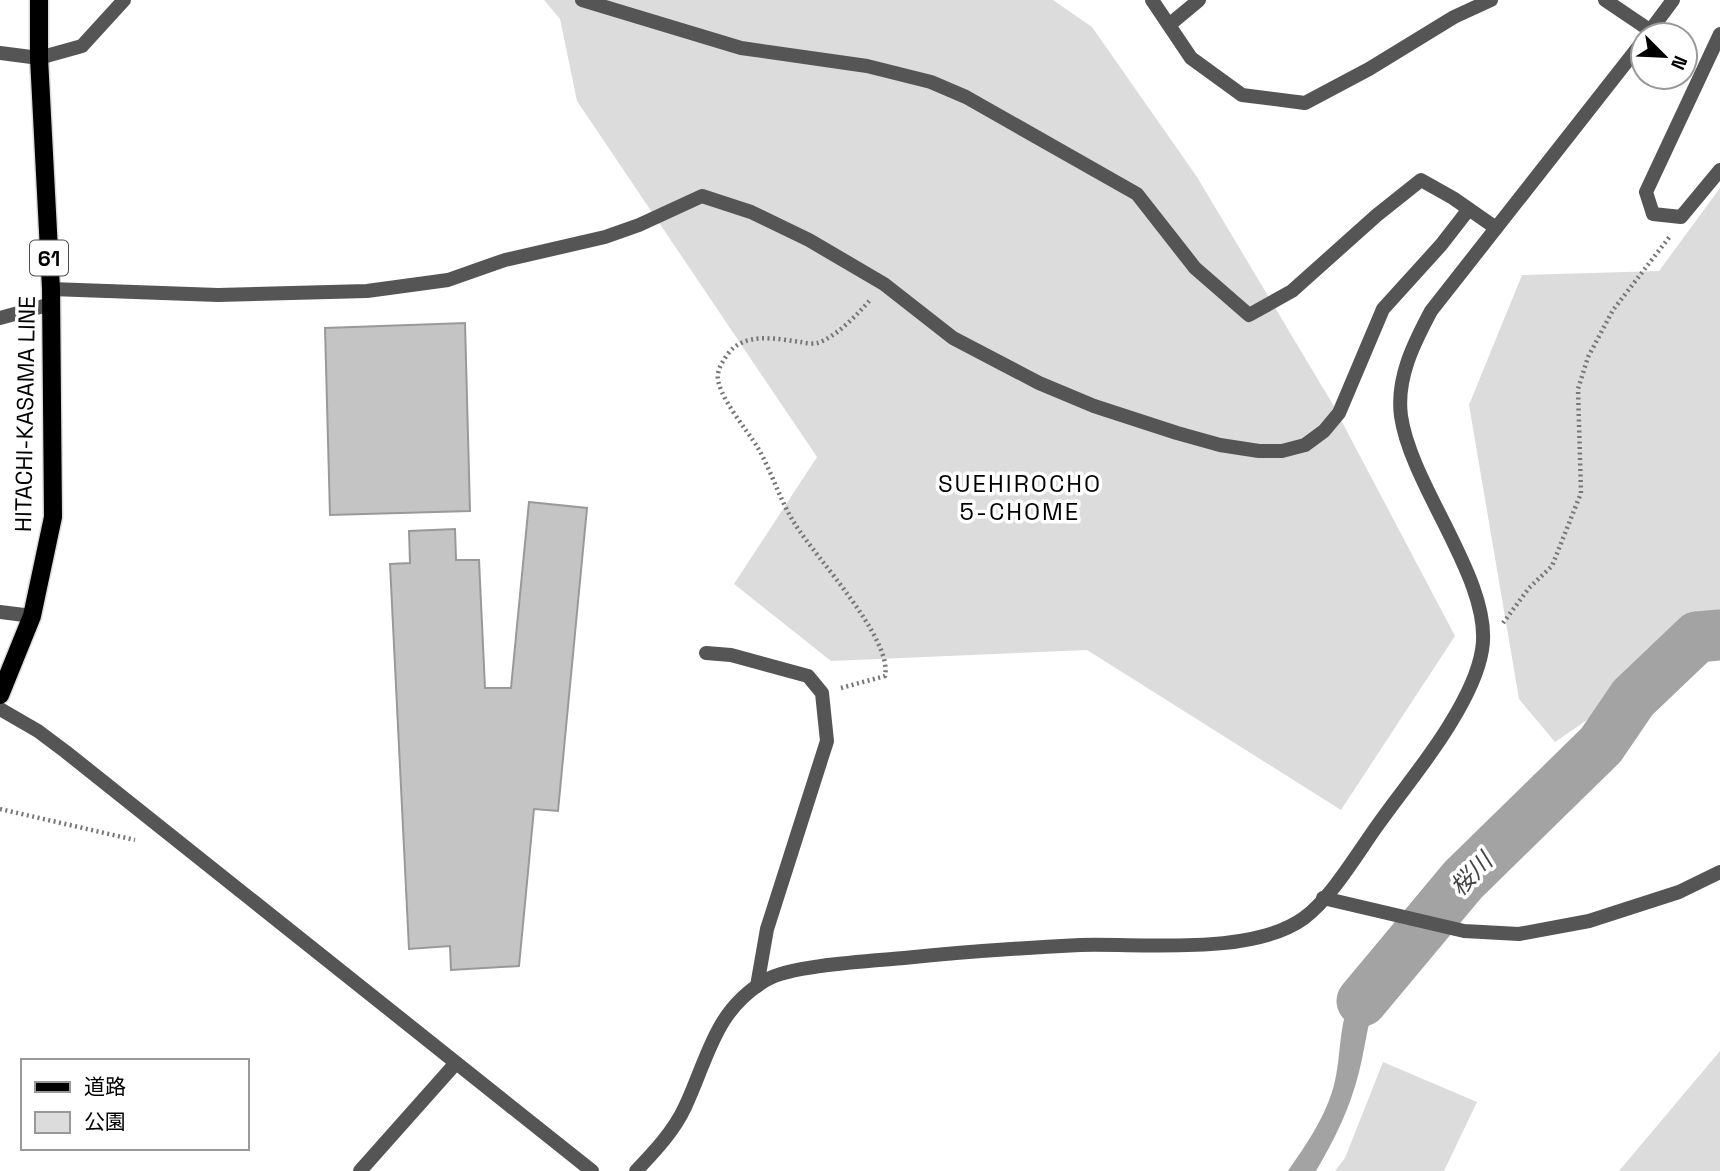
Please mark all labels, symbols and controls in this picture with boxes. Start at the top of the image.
north arrow [1629,21,1699,91]
text: N [1665,52,1693,74]
road number: 61 [30,240,68,276]
street label: HITACHI-KASAMA LINE [8,296,42,532]
district label: SUEHIROCHO 5-CHOME [938,468,1102,527]
water label: 桜川 [1443,844,1501,902]
legend [21,1059,248,1150]
text: 道路 [84,1073,126,1100]
text: 公園 [84,1108,126,1135]

